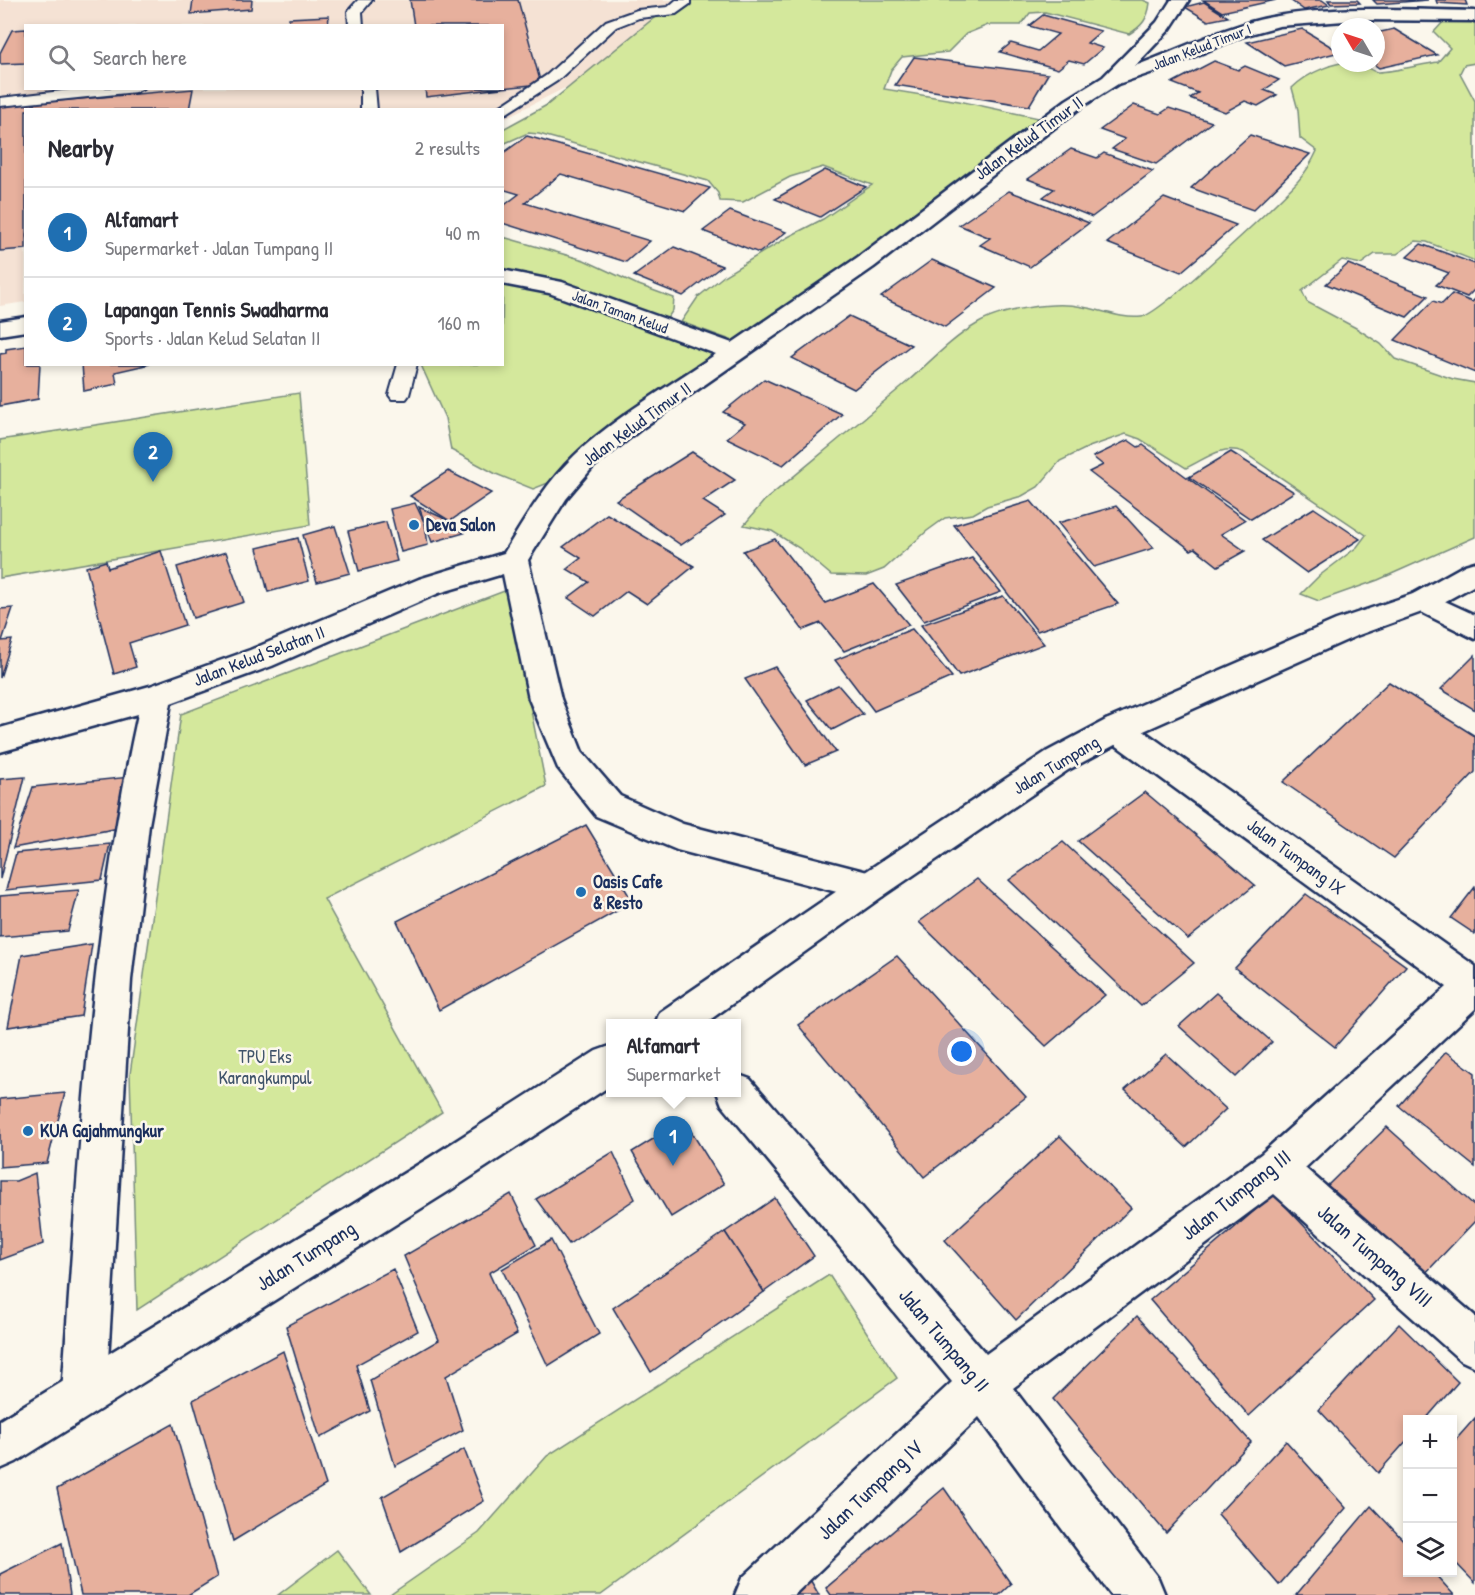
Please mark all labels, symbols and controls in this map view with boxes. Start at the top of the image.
street label: Jalan Kelud Timur I [1150,18,1254,75]
north arrow [1331,18,1385,72]
search box [24,24,504,90]
icon: search [45,41,78,74]
text: Search here [93,42,187,72]
street label: Jalan Kelud Timur II [969,90,1088,186]
text: Nearby [48,130,114,165]
text: 2 results [415,134,480,161]
text: Alfamart [105,204,178,234]
text: 1 [64,219,71,246]
text: 40 m [445,219,480,246]
text: Supermarket · Jalan Tumpang II [105,234,333,261]
street label: Jalan Taman Kelud [569,284,671,339]
text: Lapangan Tennis Swadharma [105,294,328,324]
text: 2 [63,309,72,336]
text: 160 m [438,309,480,336]
text: Sports · Jalan Kelud Selatan II [105,324,321,351]
street label: Jalan Kelud Timur II [577,376,696,472]
pin: 2 [134,432,172,482]
place label: Deva Salon [426,512,496,537]
marker: Deva Salon [407,518,421,532]
street label: Jalan Kelud Selatan II [190,619,328,692]
street label: Jalan Tumpang [1008,729,1104,800]
street label: Jalan Tumpang IX [1242,812,1351,901]
place label: Oasis Cafe & Resto [593,869,663,915]
marker: Oasis Cafe & Resto [574,885,588,899]
popup [606,1019,741,1097]
text: Alfamart [627,1030,699,1060]
your location [947,1037,976,1066]
park label: TPU Eks Karangkumpul [218,1044,312,1090]
text: Supermarket [627,1060,720,1087]
pin: 1 [654,1116,692,1166]
place label: KUA Gajahmungkur [40,1118,164,1144]
marker: KUA Gajahmungkur [21,1124,35,1138]
street label: Jalan Tumpang III [1175,1142,1297,1247]
street label: Jalan Tumpang VIII [1311,1197,1439,1314]
street label: Jalan Tumpang [250,1213,361,1298]
street label: Jalan Tumpang II [892,1282,996,1398]
map controls [1403,1415,1457,1577]
button: + [1403,1415,1457,1469]
street label: Jalan Tumpang IV [811,1433,929,1546]
button: − [1403,1469,1457,1523]
button: layers [1403,1523,1457,1577]

